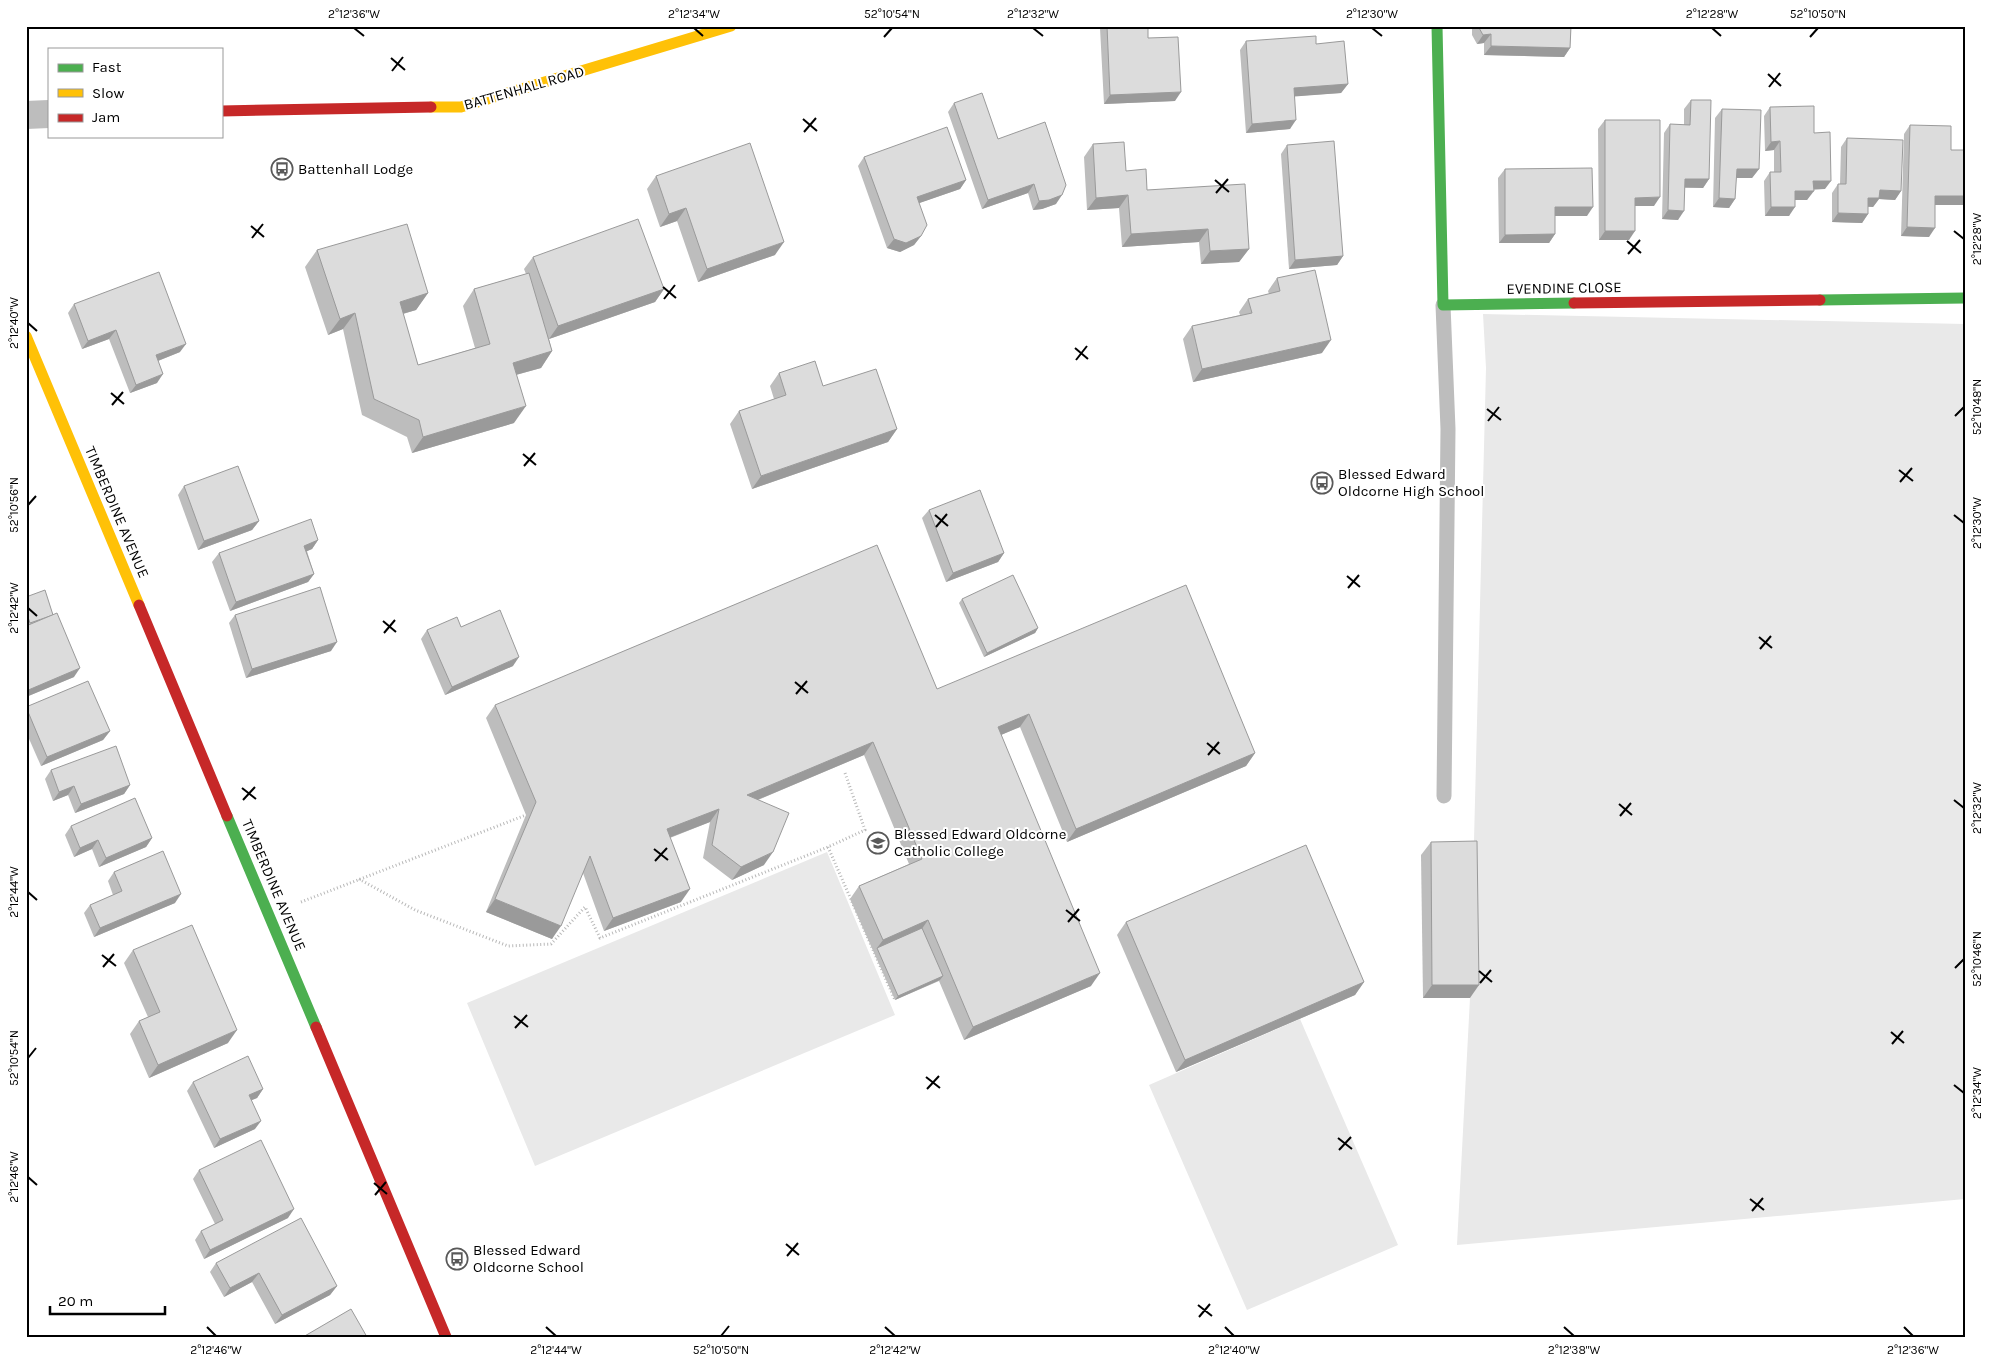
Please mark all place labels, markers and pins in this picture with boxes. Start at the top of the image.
bus stop icon: Battenhall Lodge [270,157,294,181]
place label: Battenhall Lodge [298,160,413,178]
place label: Blessed Edward Oldcorne High School [1338,465,1484,500]
bus stop icon: Blessed Edward Oldcorne High School [1310,471,1334,495]
place label: Blessed Edward Oldcorne Catholic College [894,825,1066,860]
school or university icon: Blessed Edward Oldcorne Catholic College [866,831,890,855]
place label: Blessed Edward Oldcorne School [473,1241,584,1276]
bus stop icon: Blessed Edward Oldcorne School [445,1247,469,1271]

